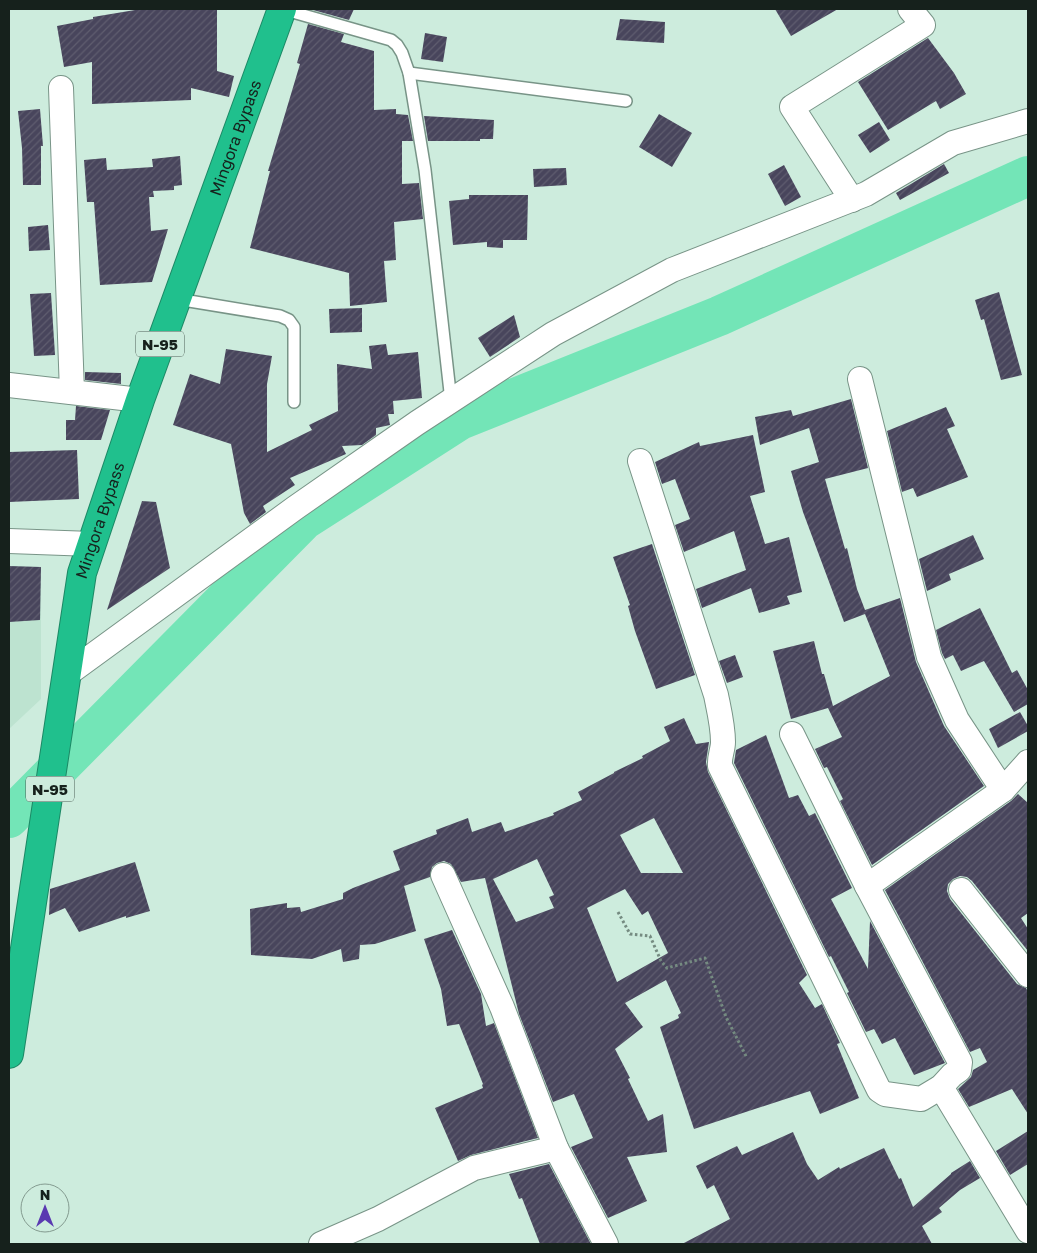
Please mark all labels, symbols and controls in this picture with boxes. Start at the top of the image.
street label: Mingora Bypass [205,77,265,198]
road number: N-95 [136,332,184,356]
street label: Mingora Bypass [71,459,128,581]
road number: N-95 [26,776,74,802]
north arrow [20,1183,70,1233]
text: N [40,1186,50,1203]

